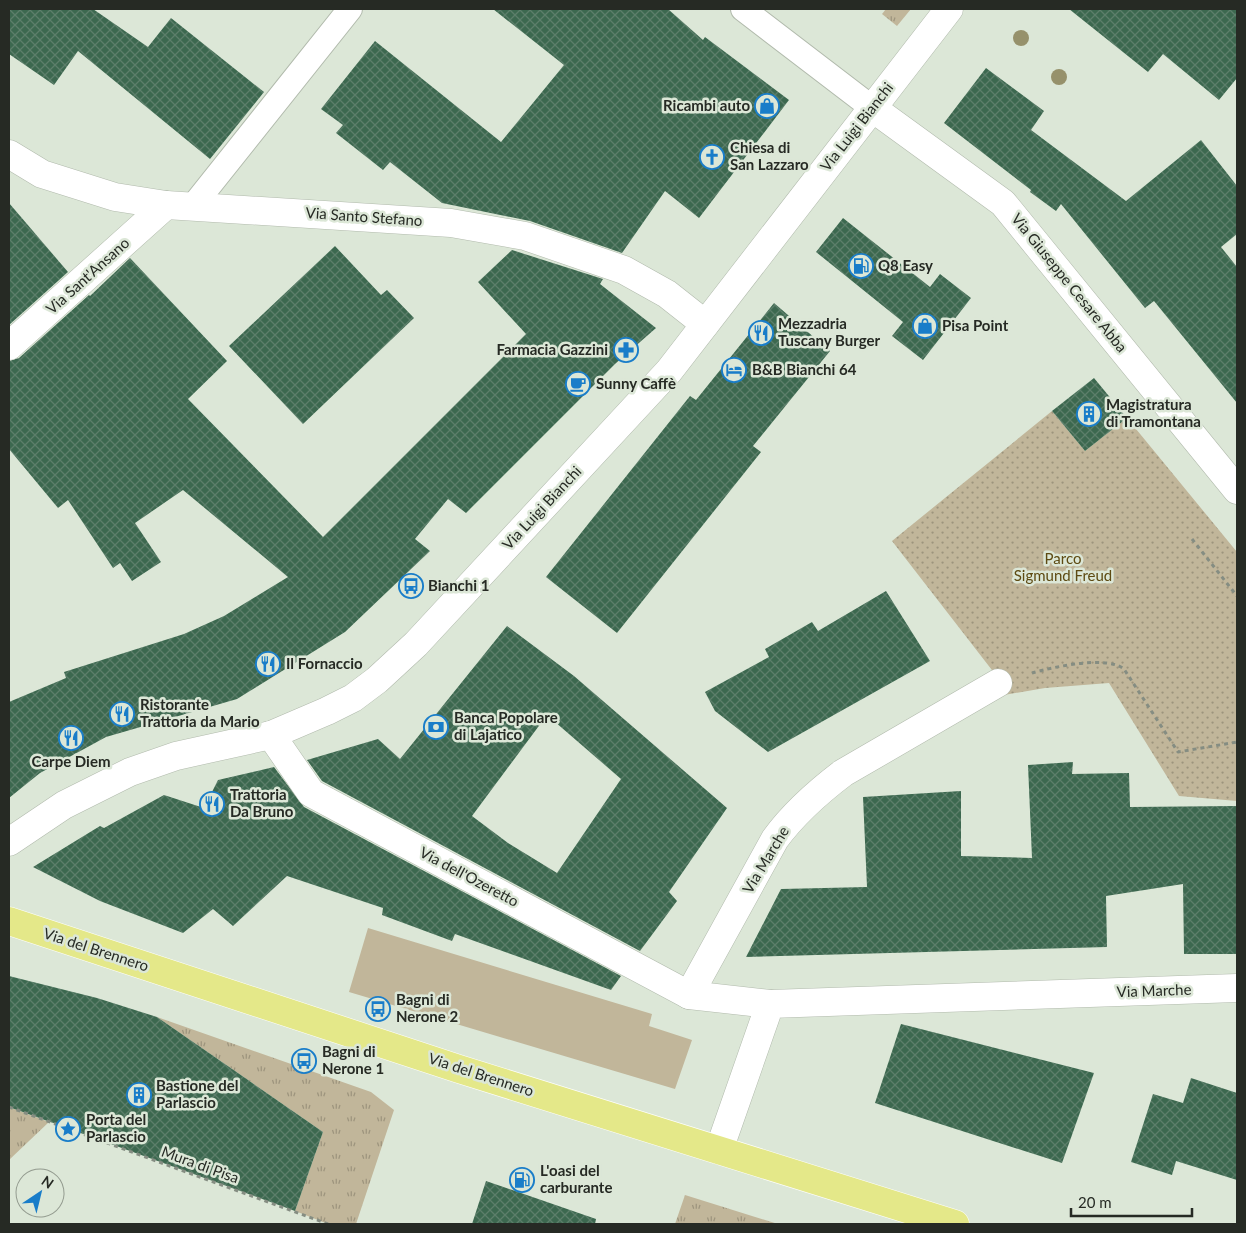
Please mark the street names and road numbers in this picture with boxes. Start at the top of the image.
street label: Via Luigi Bianchi [816,78,896,174]
street label: Via Santo Stefano [305,203,423,229]
street label: Via Giuseppe Cesare Abba [1008,209,1131,355]
street label: Via Sant'Ansano [42,233,133,317]
street label: Via Luigi Bianchi [498,462,585,553]
street label: Via Marche [738,823,792,896]
street label: Via dell'Ozeretto [417,842,522,910]
street label: Via del Brennero [41,924,151,975]
street label: Via Marche [1116,980,1192,1000]
street label: Via del Brennero [426,1049,536,1100]
street label: Mura di Pisa [159,1142,242,1186]

